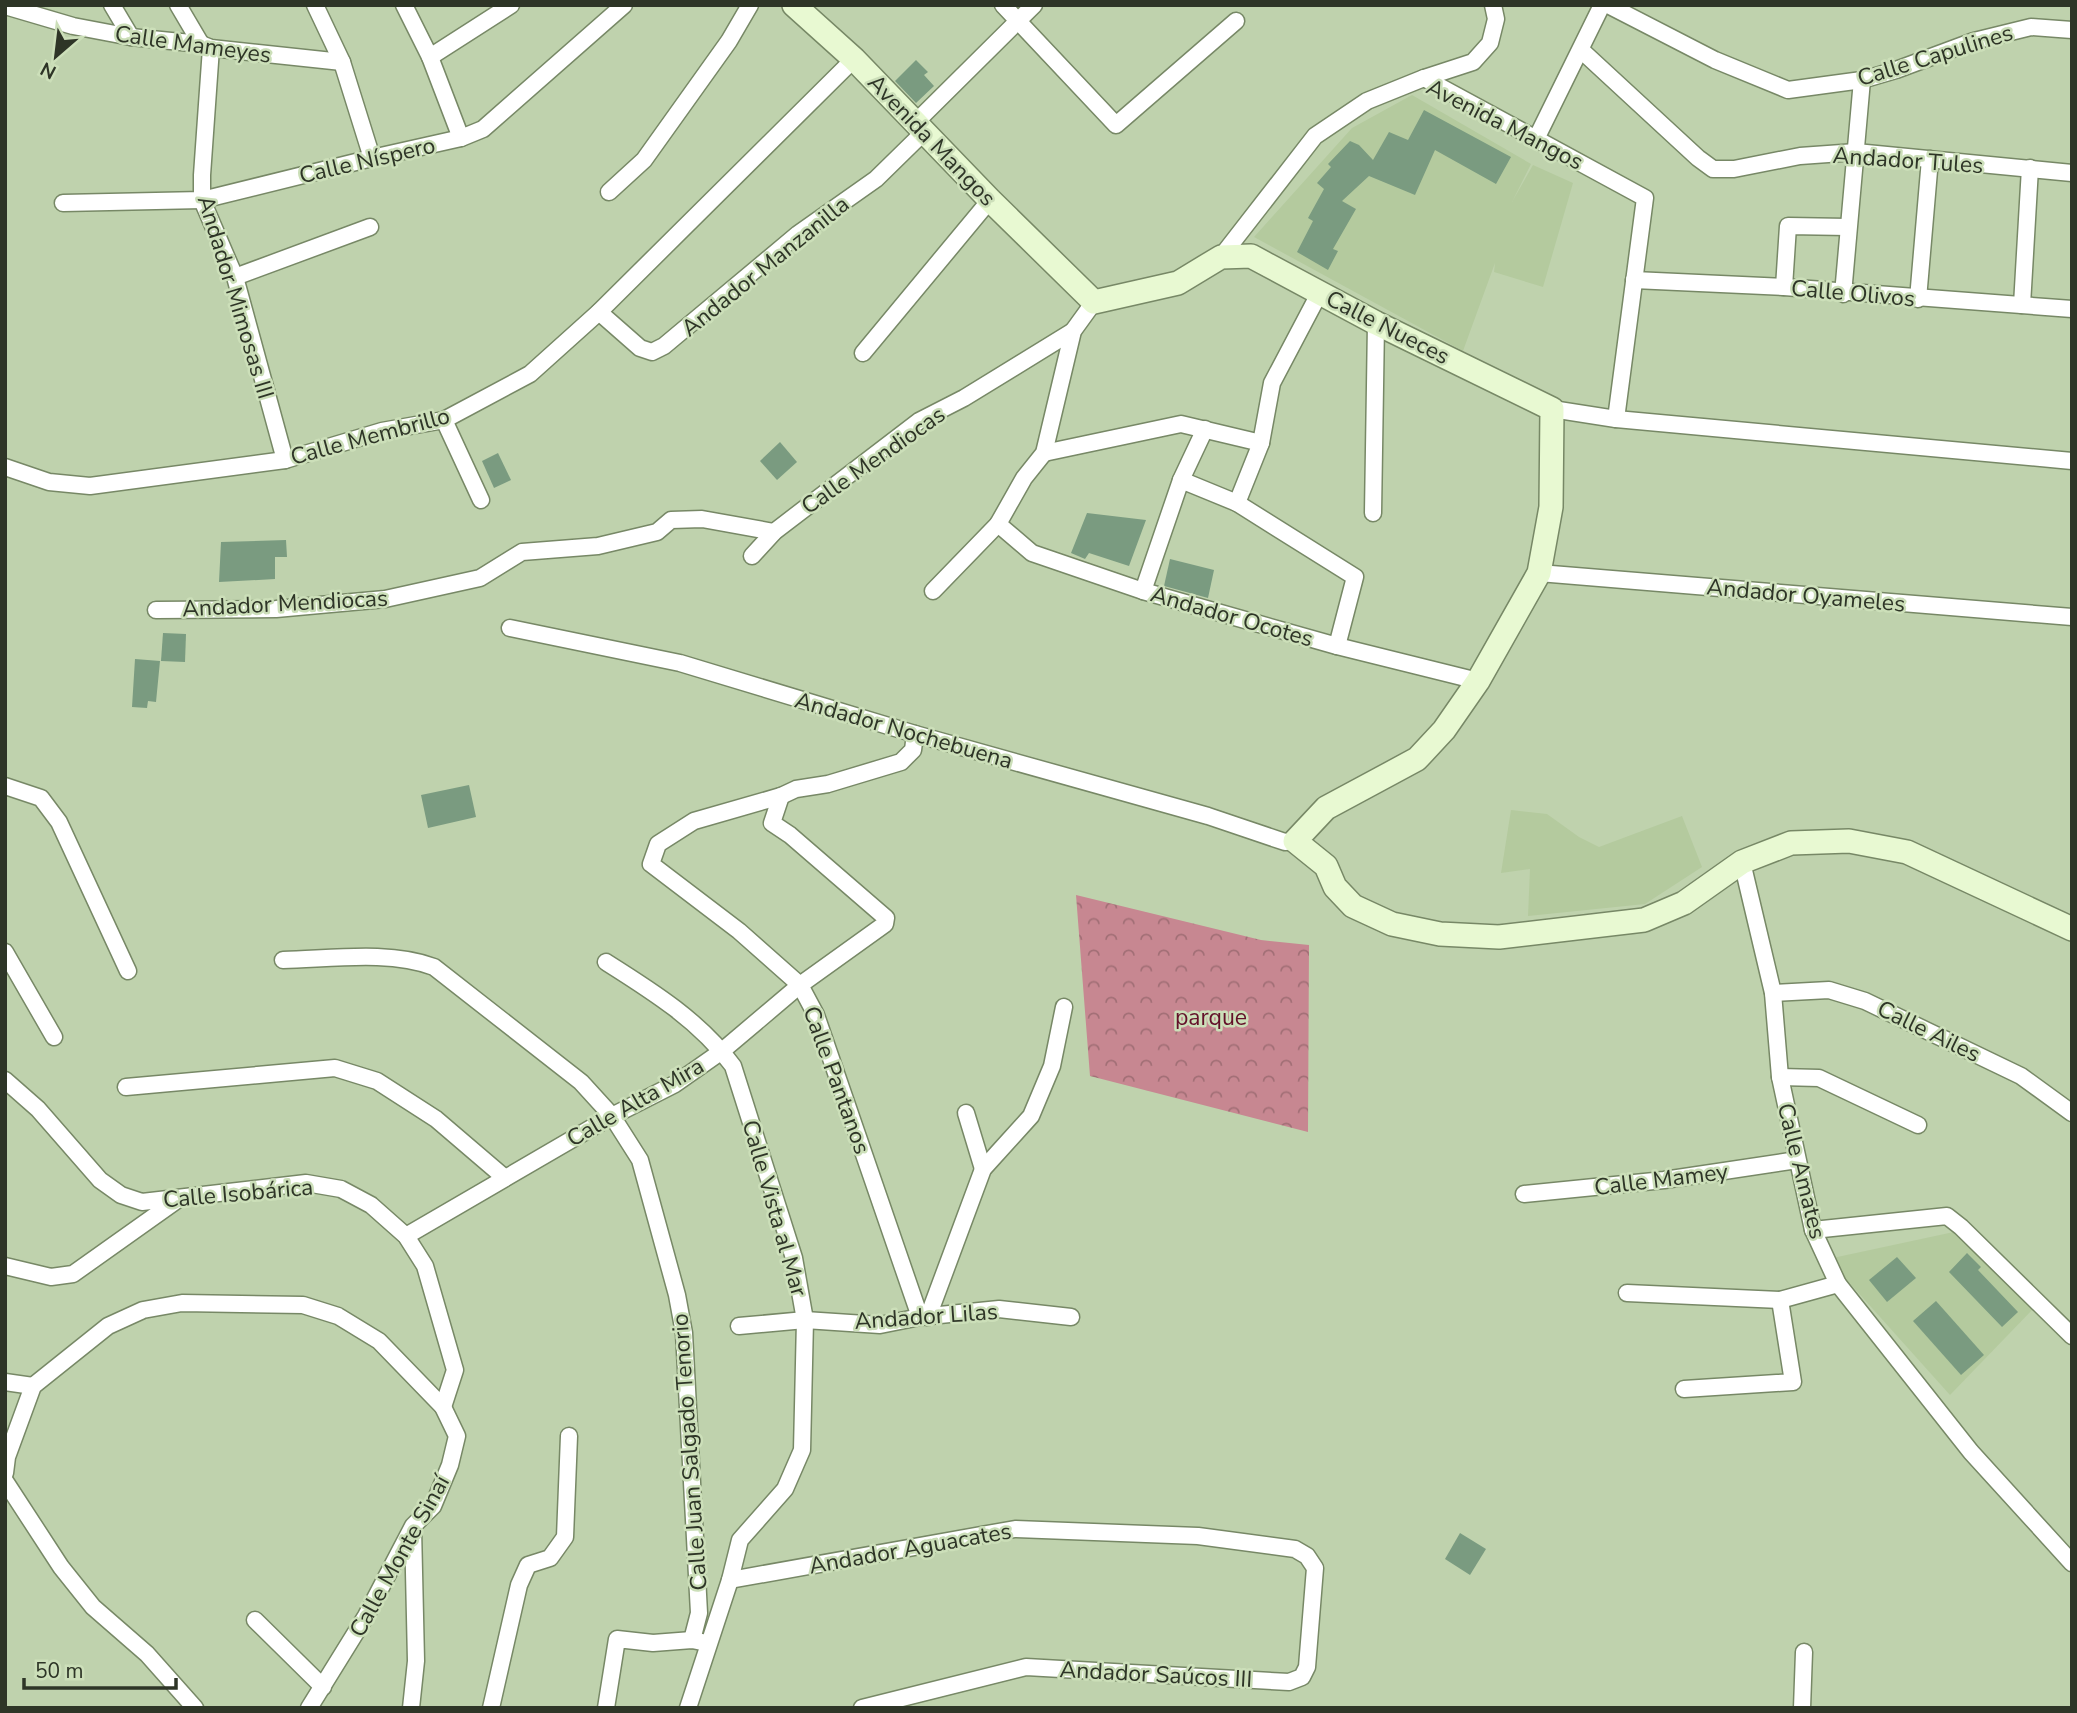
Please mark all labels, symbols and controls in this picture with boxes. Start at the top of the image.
street label: Calle Capulines [1854,17,2017,94]
street label: Calle Mameyes [113,18,273,71]
north arrow [21,21,91,91]
text: N [36,55,61,85]
street label: Avenida Mangos [861,68,1003,213]
street label: Avenida Mangos [1421,72,1589,177]
street label: Calle Níspero [296,130,438,191]
street label: Andador Tules [1832,140,1984,181]
street label: Andador Manzanilla [675,189,856,344]
street label: Andador Mimosas III [190,192,281,403]
street label: Calle Olivos [1790,273,1916,314]
street label: Calle Nueces [1321,283,1455,372]
street label: Calle Mendiocas [795,399,951,522]
street label: Calle Membrillo [287,400,453,473]
street label: Andador Oyameles [1705,571,1906,620]
street label: Andador Ocotes [1147,578,1317,654]
street label: Andador Mendiocas [181,583,389,624]
street label: Andador Nochebuena [791,685,1016,776]
street label: Calle Ailes [1872,993,1985,1070]
street label: Calle Pantanos [795,1002,878,1158]
park label: parque [1175,1002,1247,1033]
street label: Calle Alta Mira [561,1051,710,1154]
street label: Calle Amates [1770,1100,1833,1242]
street label: Calle Vista al Mar [735,1116,815,1301]
street label: Calle Mamey [1592,1156,1730,1203]
street label: Calle Isobárica [162,1171,314,1216]
street label: Andador Lilas [853,1296,999,1337]
street label: Calle Juan Salgado Tenorio [664,1312,715,1592]
street label: Calle Monte Sinaí [342,1468,458,1643]
street label: Andador Aguacates [806,1515,1014,1582]
scale bar [24,1646,177,1690]
street label: Andador Saúcos III [1059,1654,1253,1695]
text: 50 m [35,1657,84,1685]

